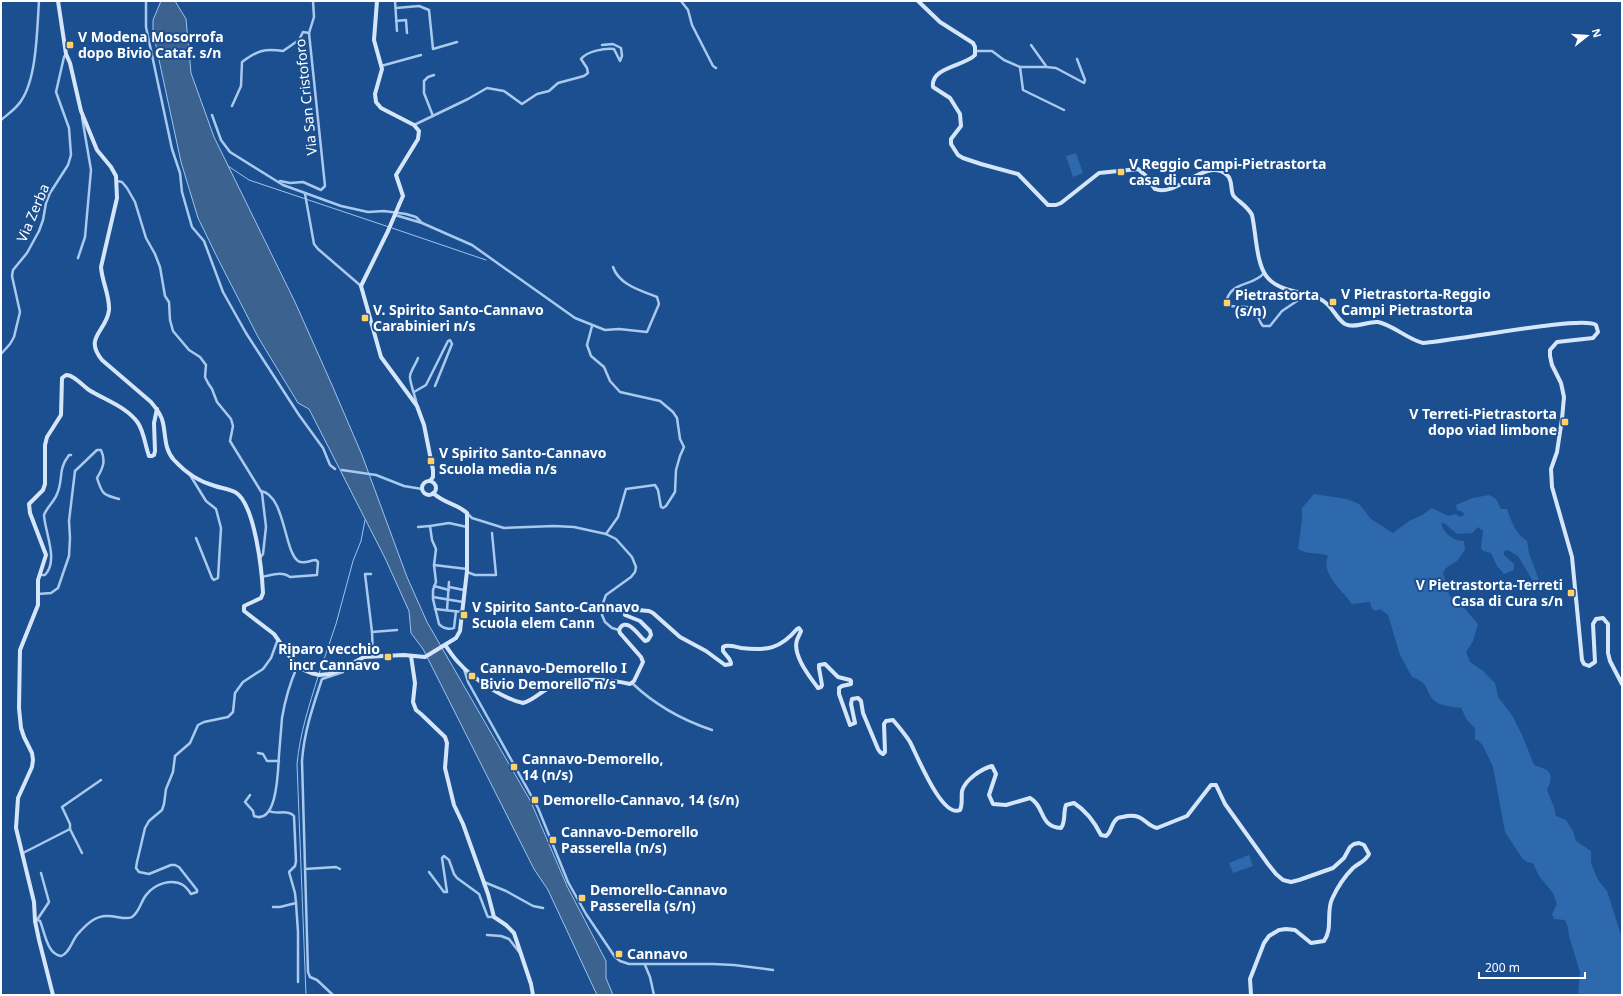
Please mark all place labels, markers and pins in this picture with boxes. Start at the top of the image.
place label: V Modena Mosorrofa dopo Bivio Cataf. s/n [78,27,224,62]
marker: V Modena Mosorrofa dopo Bivio Cataf. s/n [65,40,75,50]
place label: V Reggio Campi-Pietrastorta casa di cura [1129,154,1326,189]
marker: V Reggio Campi-Pietrastorta casa di cura [1116,167,1126,177]
place label: V Pietrastorta-Reggio Campi Pietrastorta [1341,284,1491,319]
place label: Pietrastorta (s/n) [1235,285,1319,320]
marker: V Pietrastorta-Reggio Campi Pietrastorta [1328,297,1338,307]
marker: Pietrastorta (s/n) [1222,298,1232,308]
place label: V. Spirito Santo-Cannavo Carabinieri n/s [373,300,544,335]
marker: V. Spirito Santo-Cannavo Carabinieri n/s [360,313,370,323]
place label: V Terreti-Pietrastorta dopo viad limbone [1409,404,1557,439]
marker: V Terreti-Pietrastorta dopo viad limbone [1560,417,1570,427]
place label: V Spirito Santo-Cannavo Scuola media n/s [439,443,607,478]
marker: V Spirito Santo-Cannavo Scuola media n/s [426,456,436,466]
place label: V Pietrastorta-Terreti Casa di Cura s/n [1416,575,1563,610]
marker: V Pietrastorta-Terreti Casa di Cura s/n [1566,588,1576,598]
place label: V Spirito Santo-Cannavo Scuola elem Cann [472,597,640,632]
marker: V Spirito Santo-Cannavo Scuola elem Cann [459,610,469,620]
place label: Riparo vecchio incr Cannavo [278,639,380,674]
marker: Riparo vecchio incr Cannavo [383,652,393,662]
place label: Cannavo-Demorello I Bivio Demorello n/s [480,658,627,693]
marker: Cannavo-Demorello I Bivio Demorello n/s [467,671,477,681]
place label: Cannavo-Demorello, 14 (n/s) [522,749,664,784]
marker: Cannavo-Demorello, 14 (n/s) [509,762,519,772]
place label: Demorello-Cannavo, 14 (s/n) [543,790,740,809]
marker: Demorello-Cannavo, 14 (s/n) [530,795,540,805]
place label: Cannavo-Demorello Passerella (n/s) [561,822,699,857]
marker: Cannavo-Demorello Passerella (n/s) [548,835,558,845]
place label: Demorello-Cannavo Passerella (s/n) [590,880,728,915]
marker: Demorello-Cannavo Passerella (s/n) [577,893,587,903]
place label: Cannavo [627,944,688,963]
marker: Cannavo [614,949,624,959]

